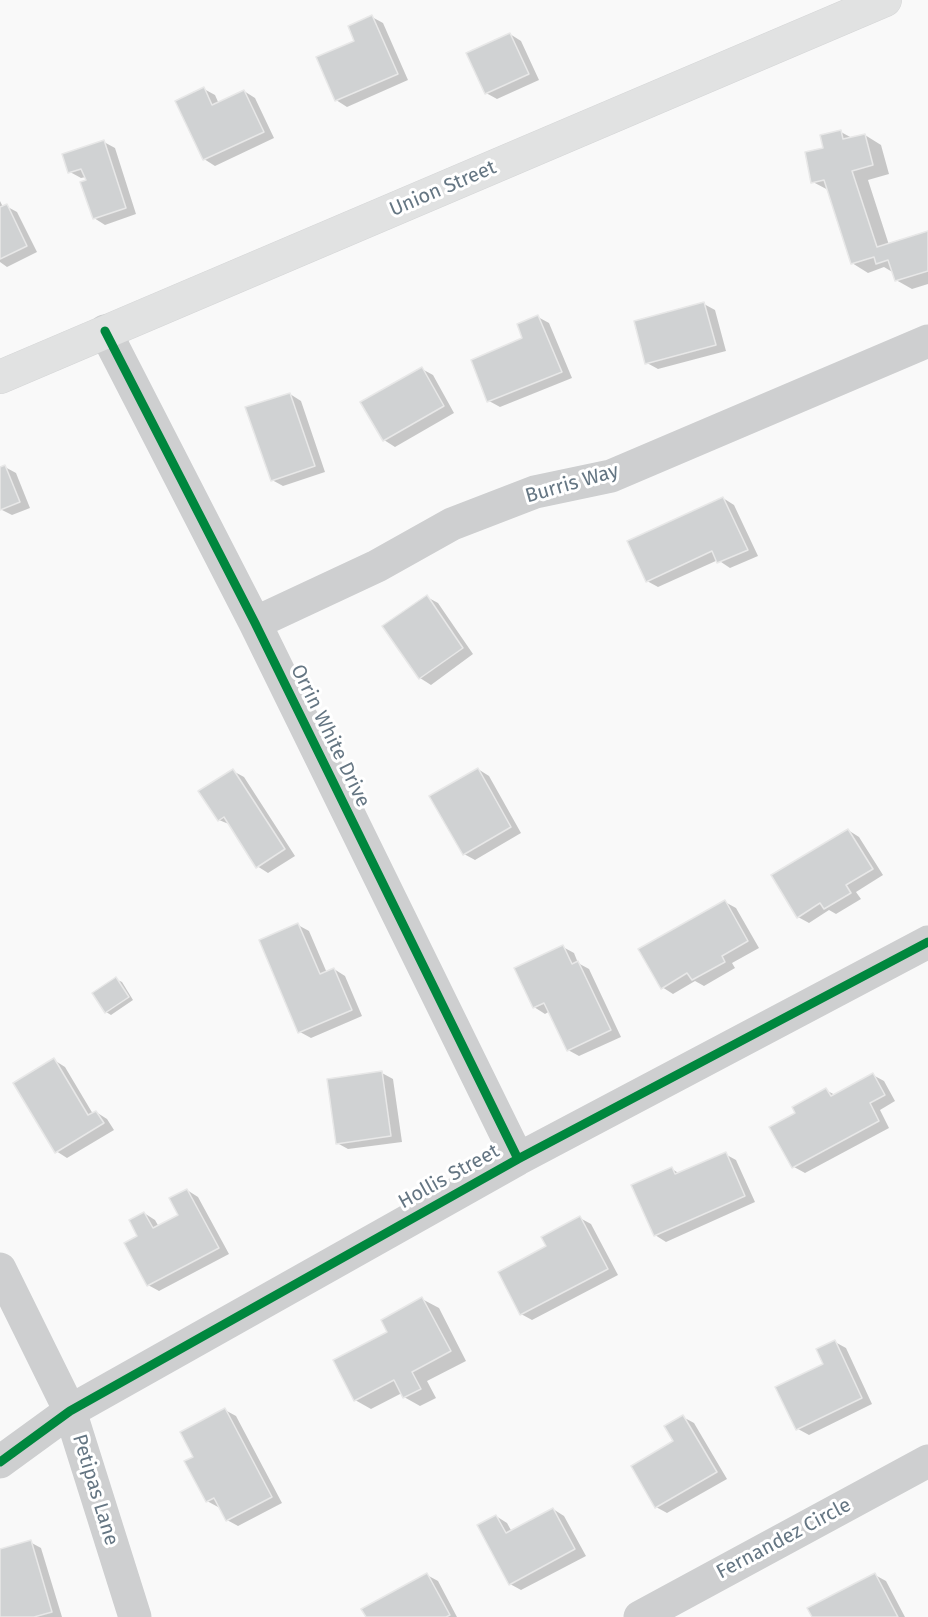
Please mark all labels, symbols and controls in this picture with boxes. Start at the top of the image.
street label: Union Street [386,156,500,222]
street label: Burris Way [523,459,621,509]
street label: Orrin White Drive [285,661,375,811]
street label: Hollis Street [394,1139,504,1215]
street label: Petipas Lane [67,1431,123,1549]
street label: Fernandez Circle [713,1493,855,1585]

